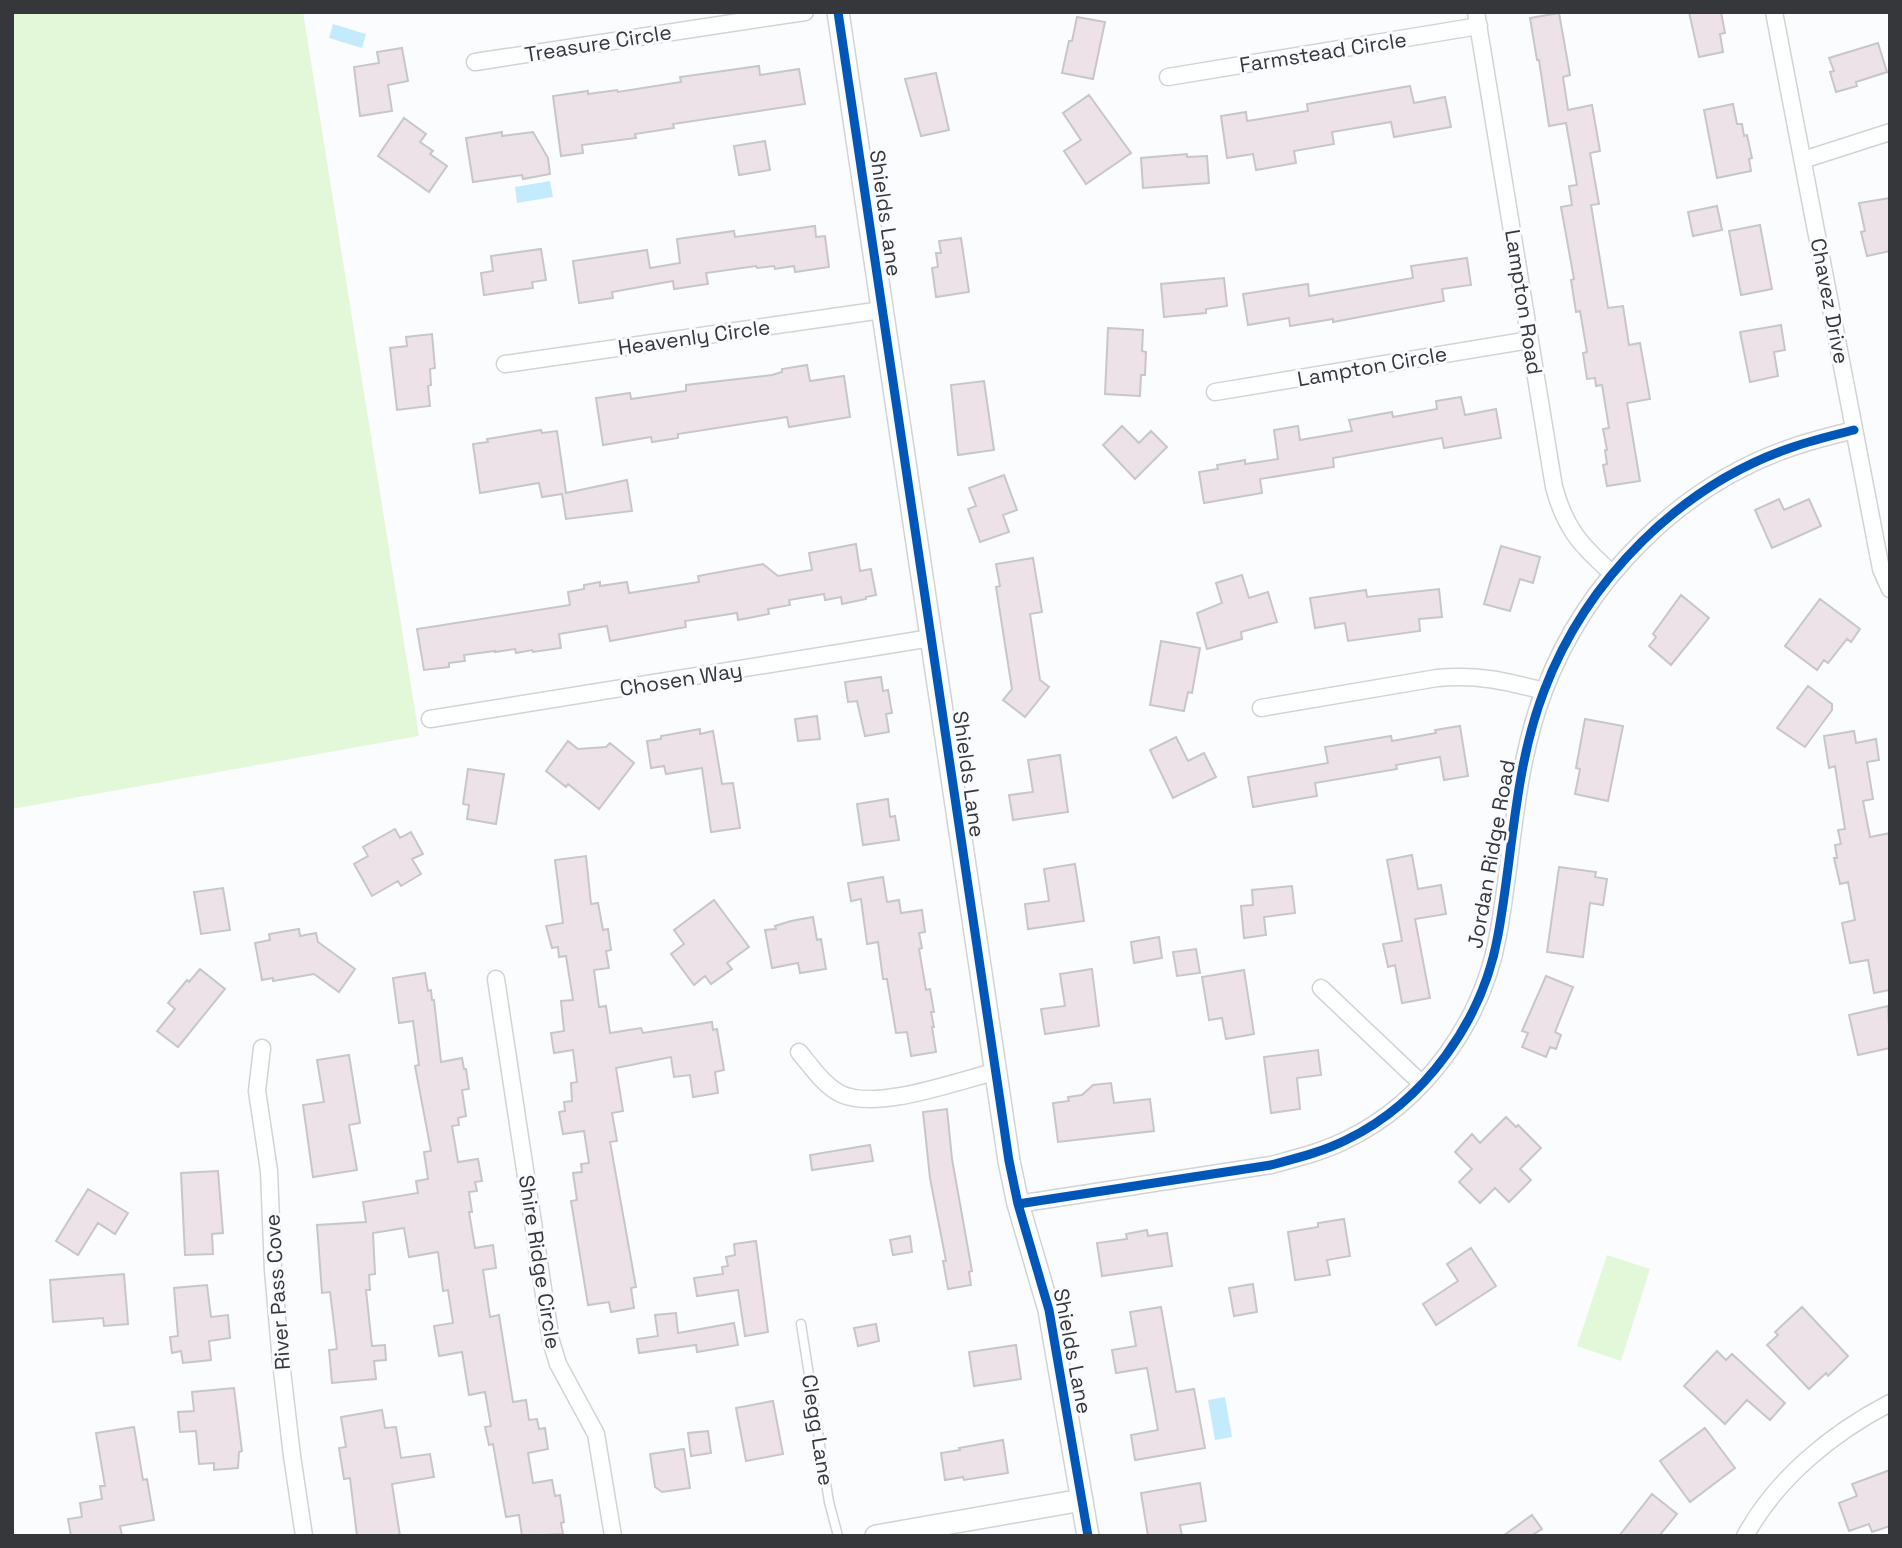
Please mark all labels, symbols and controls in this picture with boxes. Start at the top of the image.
street label: Treasure Circle [523,18,673,68]
street label: Farmstead Circle [1238,25,1408,79]
street label: Shields Lane [864,148,908,278]
street label: Lampton Road [1499,227,1549,377]
street label: Chavez Drive [1805,236,1855,366]
street label: Heavenly Circle [616,313,772,361]
street label: Lampton Circle [1295,340,1449,392]
street label: Chosen Way [618,656,744,702]
street label: Shields Lane [947,709,991,839]
street label: Jordan Ridge Road [1461,758,1521,950]
street label: Shire Ridge Circle [513,1173,567,1351]
street label: River Pass Cove [258,1213,296,1371]
street label: Shields Lane [1048,1286,1098,1416]
street label: Clegg Lane [796,1372,840,1488]

